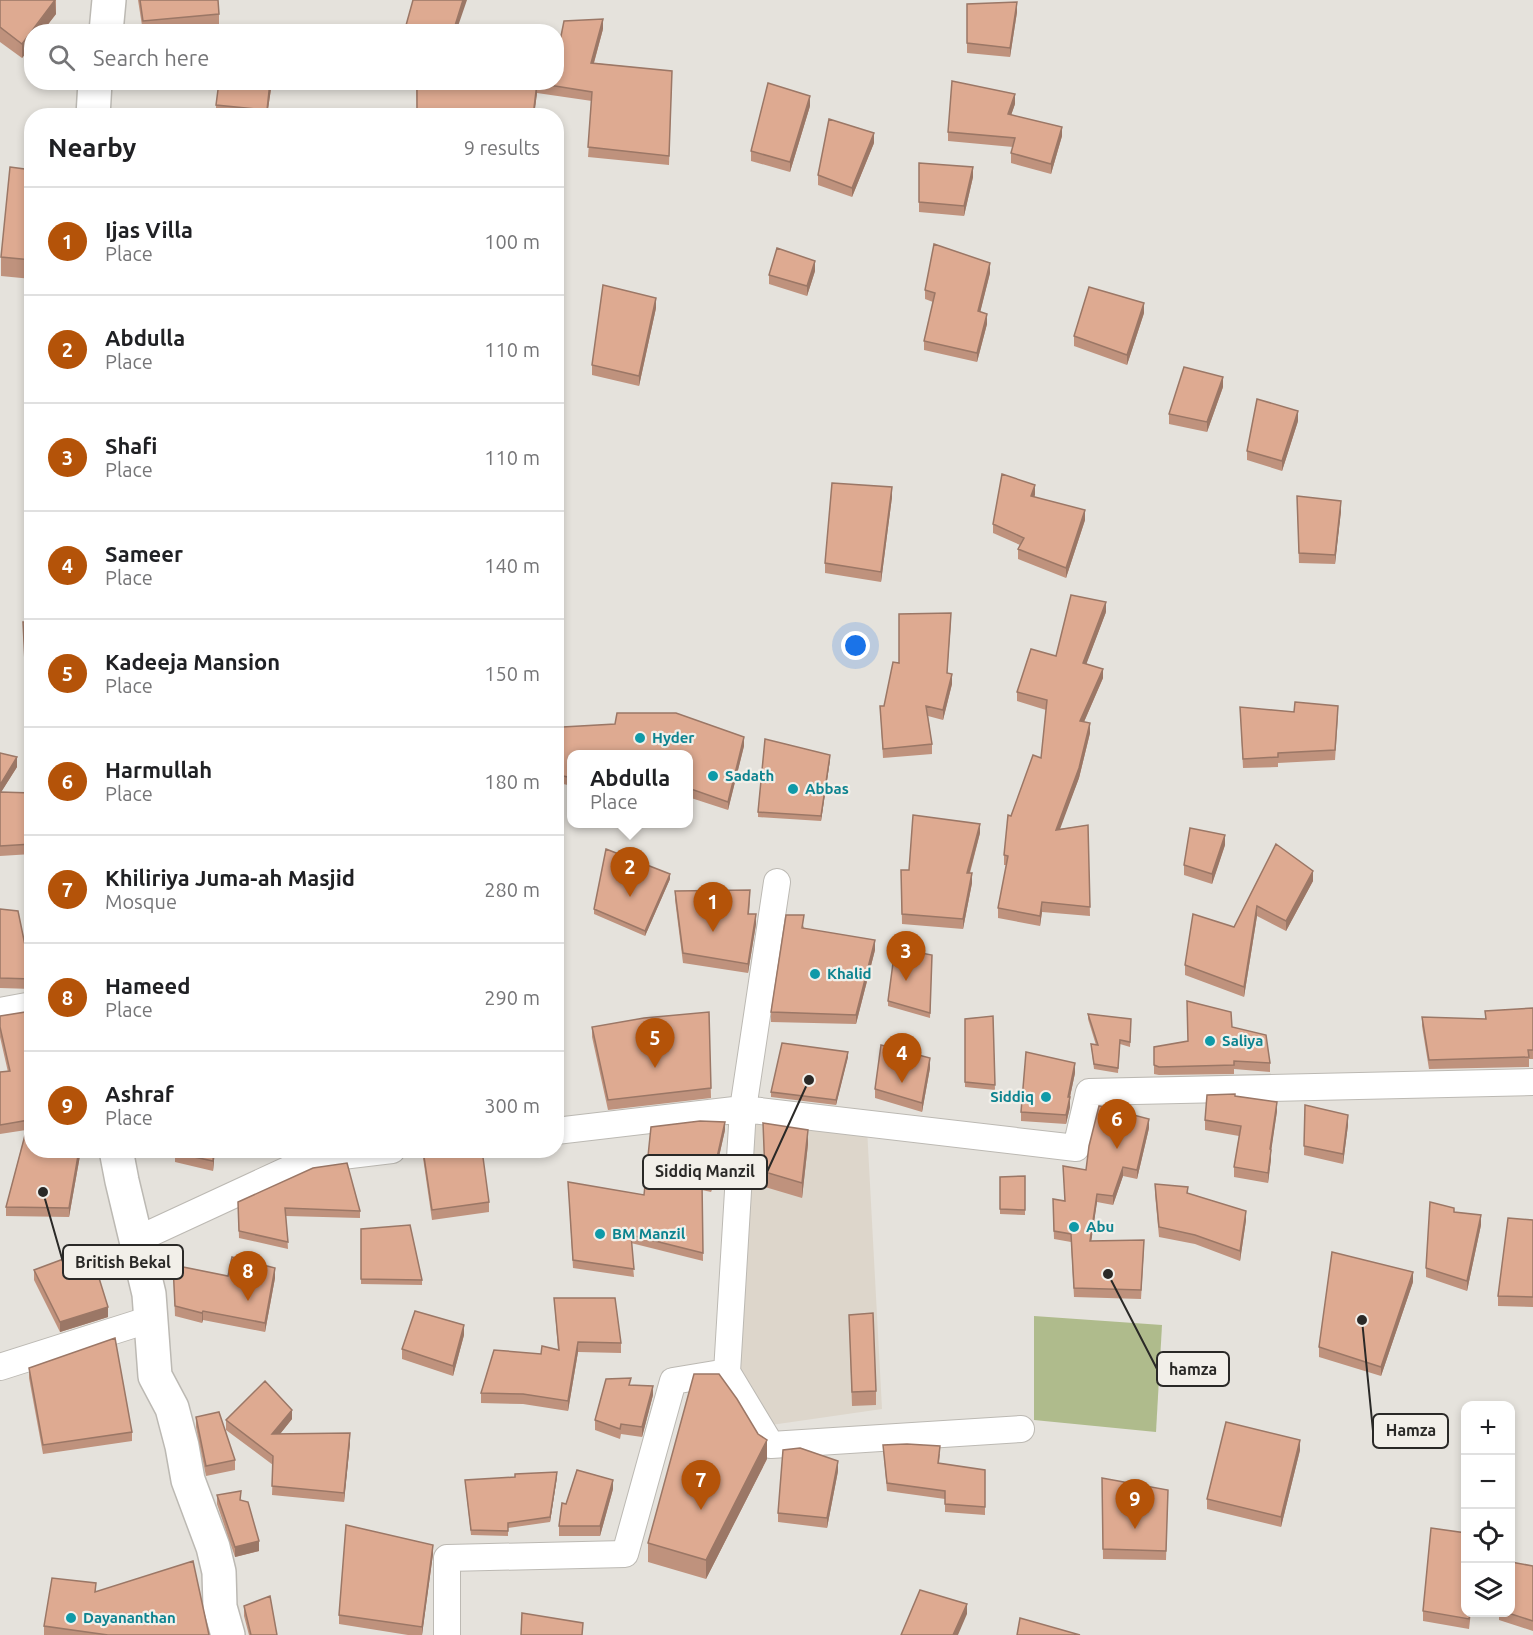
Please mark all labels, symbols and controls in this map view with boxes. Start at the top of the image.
search box [24,24,564,90]
icon: search [45,41,78,74]
text: Search here [93,45,209,70]
text: Nearby [48,133,136,162]
text: 9 results [464,136,540,159]
text: Ijas Villa [105,217,193,242]
text: 1 [62,230,73,253]
text: 100 m [484,230,540,253]
text: Place [105,242,153,265]
text: Abdulla [105,325,185,350]
text: 2 [62,338,73,361]
text: 110 m [484,338,540,361]
text: Place [105,350,153,373]
text: Shafi [105,433,157,458]
text: 3 [62,446,73,469]
text: 110 m [484,446,540,469]
text: Place [105,458,153,481]
text: Sameer [105,541,183,566]
text: 4 [62,554,73,577]
text: 140 m [484,554,540,577]
text: Place [105,566,153,589]
your location [841,631,870,660]
text: Kadeeja Mansion [105,649,280,674]
text: 5 [62,662,73,685]
text: 150 m [484,662,540,685]
text: Place [105,674,153,697]
place label: Hyder [652,729,695,746]
marker: Hyder [633,731,647,745]
popup [567,750,693,828]
text: Harmullah [105,757,212,782]
text: Abdulla [590,765,670,790]
place label: Sadath [725,767,774,784]
marker: Sadath [706,769,720,783]
text: 6 [62,770,73,793]
text: 180 m [484,770,540,793]
place label: Abbas [805,780,849,797]
text: Place [105,782,153,805]
marker: Abbas [786,782,800,796]
text: Place [590,790,638,813]
pin: 2 [610,848,650,897]
text: Khiliriya Juma-ah Masjid [105,865,355,890]
text: 7 [62,878,73,901]
text: 280 m [484,878,540,901]
pin: 1 [694,882,732,932]
text: Mosque [105,890,177,913]
pin: 3 [886,932,926,981]
place label: Khalid [827,965,872,982]
marker: Khalid [808,967,822,981]
text: Hameed [105,973,190,998]
text: 8 [62,986,73,1009]
text: 290 m [484,986,540,1009]
text: Place [105,998,153,1021]
pin: 5 [636,1018,674,1068]
place label: Saliya [1222,1032,1263,1049]
pin: 4 [882,1034,922,1083]
marker: Saliya [1203,1034,1217,1048]
text: Ashraf [105,1081,174,1106]
place label: Siddiq [990,1088,1034,1105]
marker: Siddiq [1039,1090,1053,1104]
text: 9 [62,1094,73,1117]
text: 300 m [484,1094,540,1117]
pin: 6 [1098,1100,1136,1149]
text: Place [105,1106,153,1129]
callout: Siddiq Manzil [643,1155,767,1189]
text: Siddiq Manzil [655,1162,755,1180]
place label: Abu [1086,1218,1114,1235]
marker: Abu [1067,1220,1081,1234]
place label: BM Manzil [612,1225,686,1242]
marker: BM Manzil [593,1227,607,1241]
callout: British Bekal [63,1245,183,1279]
pin: 8 [228,1252,268,1301]
text: British Bekal [75,1253,171,1271]
callout: hamza [1157,1352,1229,1386]
text: hamza [1169,1360,1217,1378]
map controls [1461,1401,1515,1617]
button: + [1461,1401,1515,1455]
callout: Hamza [1373,1414,1448,1448]
text: Hamza [1386,1421,1436,1439]
button: − [1461,1455,1515,1509]
pin: 7 [682,1460,720,1510]
pin: 9 [1116,1480,1154,1529]
button: locate [1461,1509,1515,1563]
button: layers [1461,1563,1515,1617]
place label: Dayananthan [83,1609,176,1626]
marker: Dayananthan [64,1611,78,1625]

